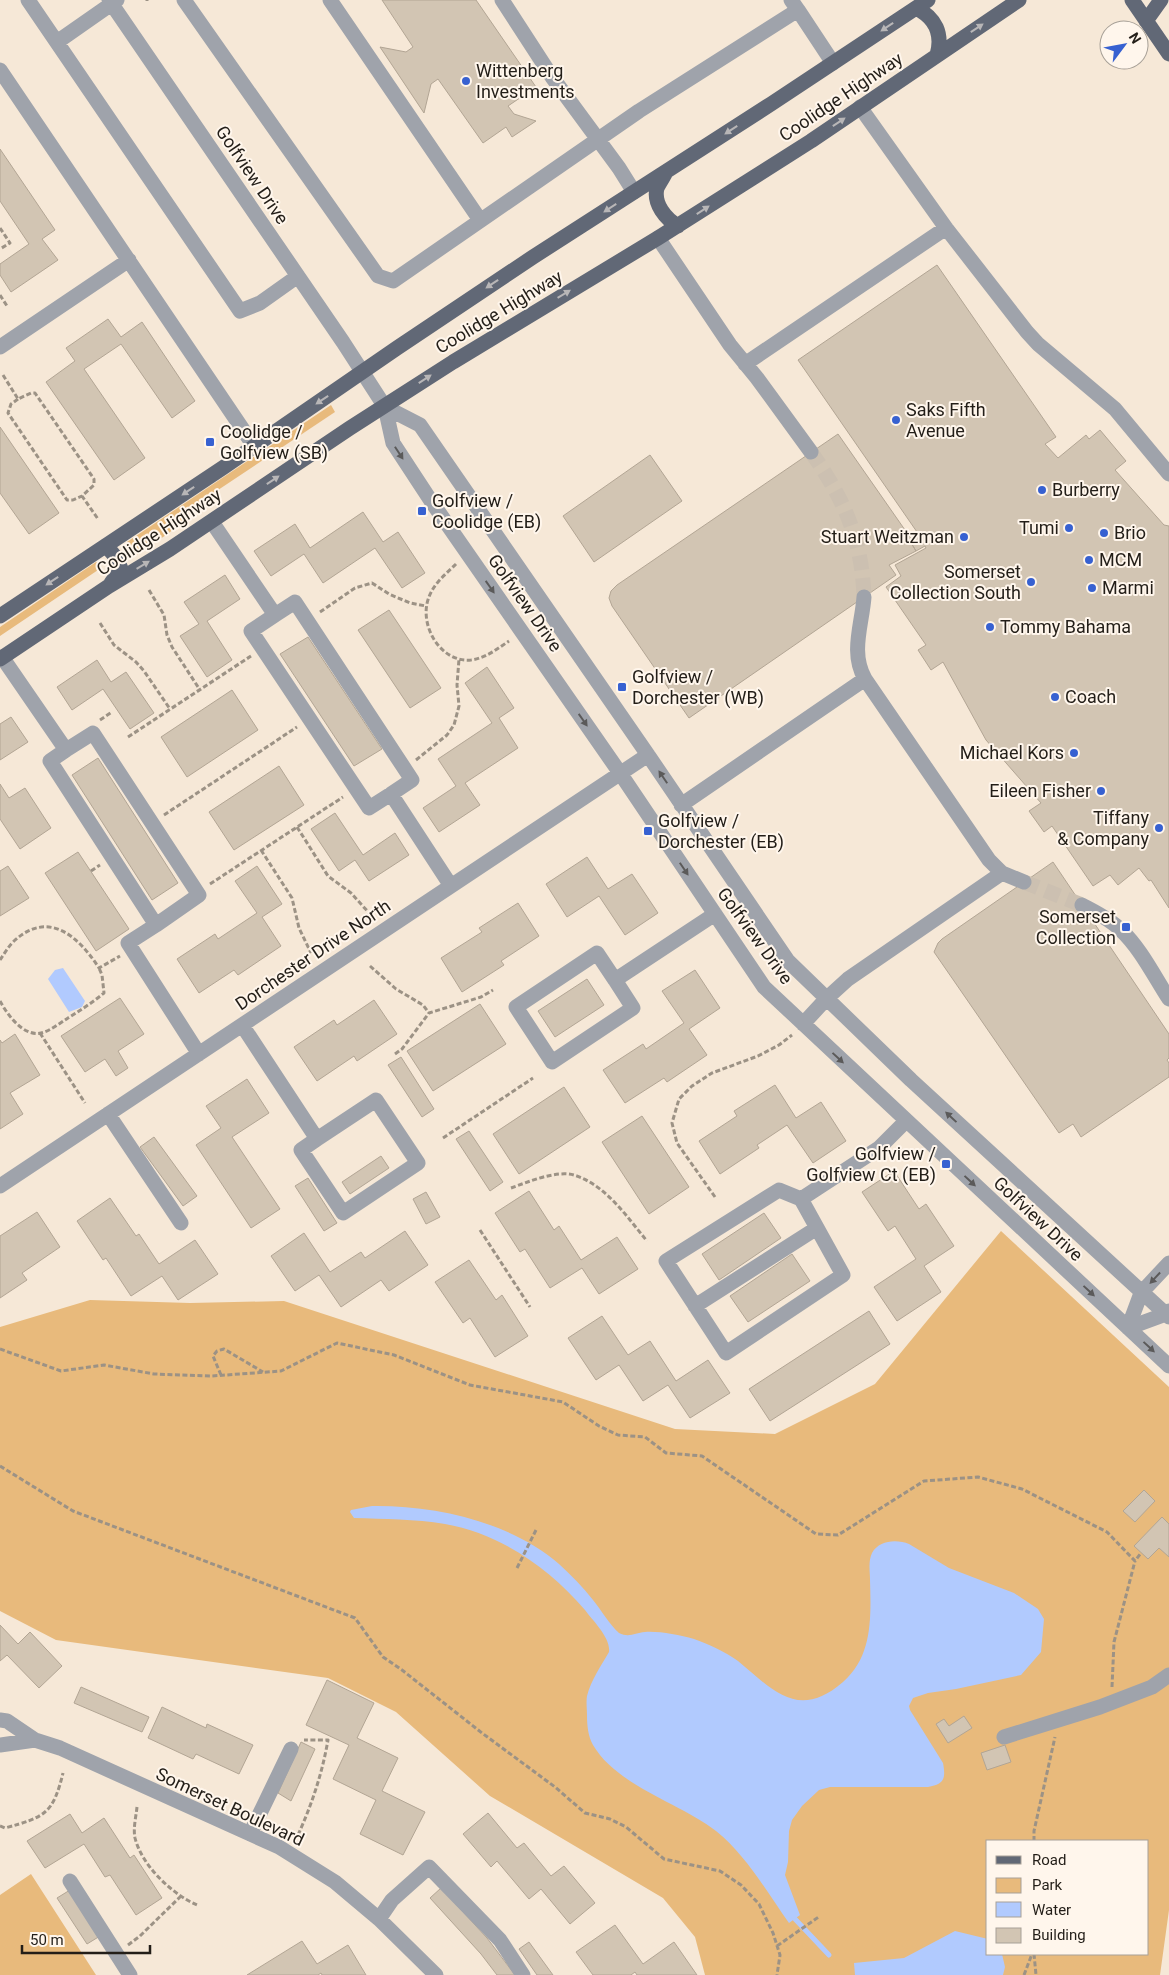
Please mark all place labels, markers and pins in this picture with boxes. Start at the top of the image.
place label: Wittenberg Investments [476,60,575,102]
marker: Wittenberg Investments [460,75,472,87]
place label: Saks Fifth Avenue [906,399,986,441]
marker: Saks Fifth Avenue [890,414,902,426]
place label: Coolidge / Golfview (SB) [220,421,328,464]
marker: Coolidge / Golfview (SB) [204,436,216,448]
place label: Burberry [1052,479,1120,500]
marker: Burberry [1036,484,1048,496]
place label: Golfview / Coolidge (EB) [432,490,541,533]
marker: Golfview / Coolidge (EB) [416,505,428,517]
place label: Tumi [1019,517,1059,538]
marker: Tumi [1063,522,1075,534]
place label: Brio [1114,522,1146,543]
place label: Stuart Weitzman [821,526,954,547]
marker: Brio [1098,527,1110,539]
marker: Stuart Weitzman [958,531,970,543]
place label: MCM [1099,549,1142,570]
marker: MCM [1083,554,1095,566]
place label: Somerset Collection South [890,561,1021,603]
marker: Somerset Collection South [1025,576,1037,588]
place label: Marmi [1102,577,1154,598]
marker: Marmi [1086,582,1098,594]
place label: Tommy Bahama [1000,616,1131,637]
marker: Tommy Bahama [984,621,996,633]
place label: Golfview / Dorchester (WB) [632,666,764,709]
marker: Golfview / Dorchester (WB) [616,681,628,693]
place label: Coach [1065,686,1116,707]
marker: Coach [1049,691,1061,703]
place label: Michael Kors [960,742,1064,763]
marker: Michael Kors [1068,747,1080,759]
place label: Eileen Fisher [989,780,1091,801]
marker: Eileen Fisher [1095,785,1107,797]
place label: Tiffany & Company [1057,807,1149,849]
place label: Golfview / Dorchester (EB) [658,810,784,853]
marker: Tiffany & Company [1153,822,1165,834]
marker: Golfview / Dorchester (EB) [642,825,654,837]
place label: Somerset Collection [1036,906,1116,948]
marker: Somerset Collection [1120,921,1132,933]
place label: Golfview / Golfview Ct (EB) [806,1143,936,1186]
marker: Golfview / Golfview Ct (EB) [940,1158,952,1170]

